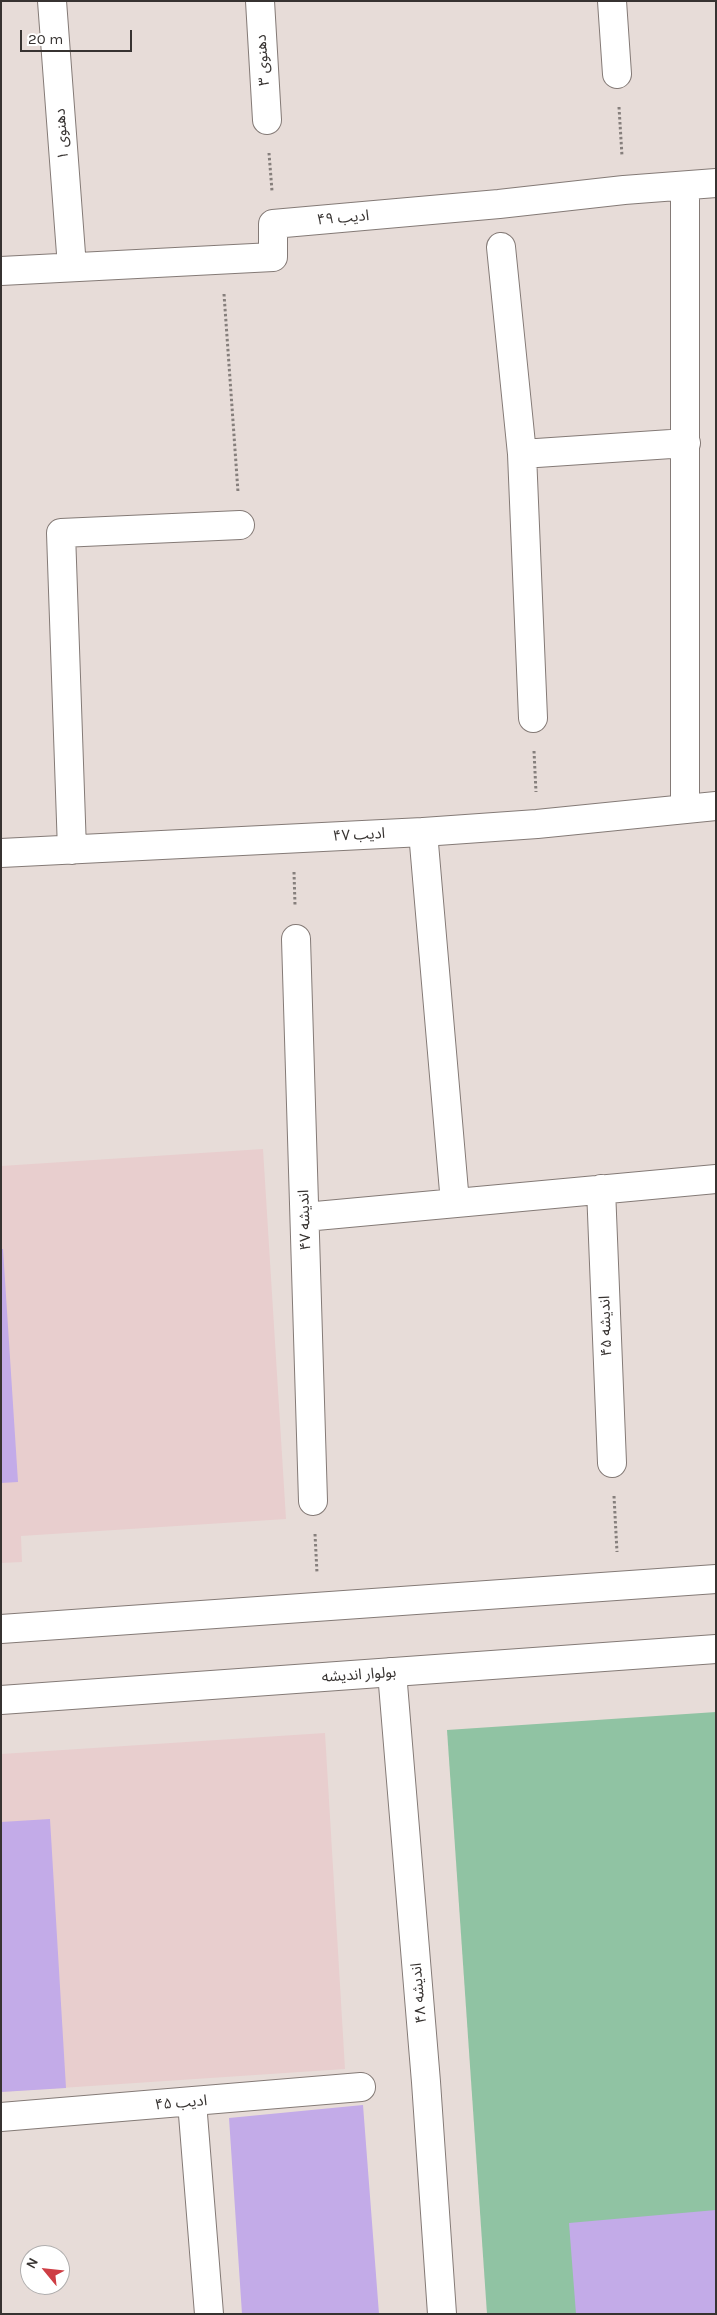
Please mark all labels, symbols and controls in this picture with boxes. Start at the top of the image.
scale bar [22,20,135,52]
text: 20 m [28,30,63,48]
street label: دهنوی ۳ [252,34,274,86]
street label: دهنوی ۱ [51,108,73,160]
street label: ادیب ۴۹ [316,207,370,229]
street label: ادیب ۴۷ [332,825,386,845]
street label: اندیشه ۴۷ [295,1189,315,1251]
street label: اندیشه ۴۵ [596,1295,616,1357]
street label: بولوار اندیشه [321,1663,397,1687]
street label: اندیشه ۴۸ [407,1962,431,2024]
street label: ادیب ۴۵ [154,2092,208,2114]
north arrow [20,2245,70,2295]
text: N [22,2255,42,2272]

